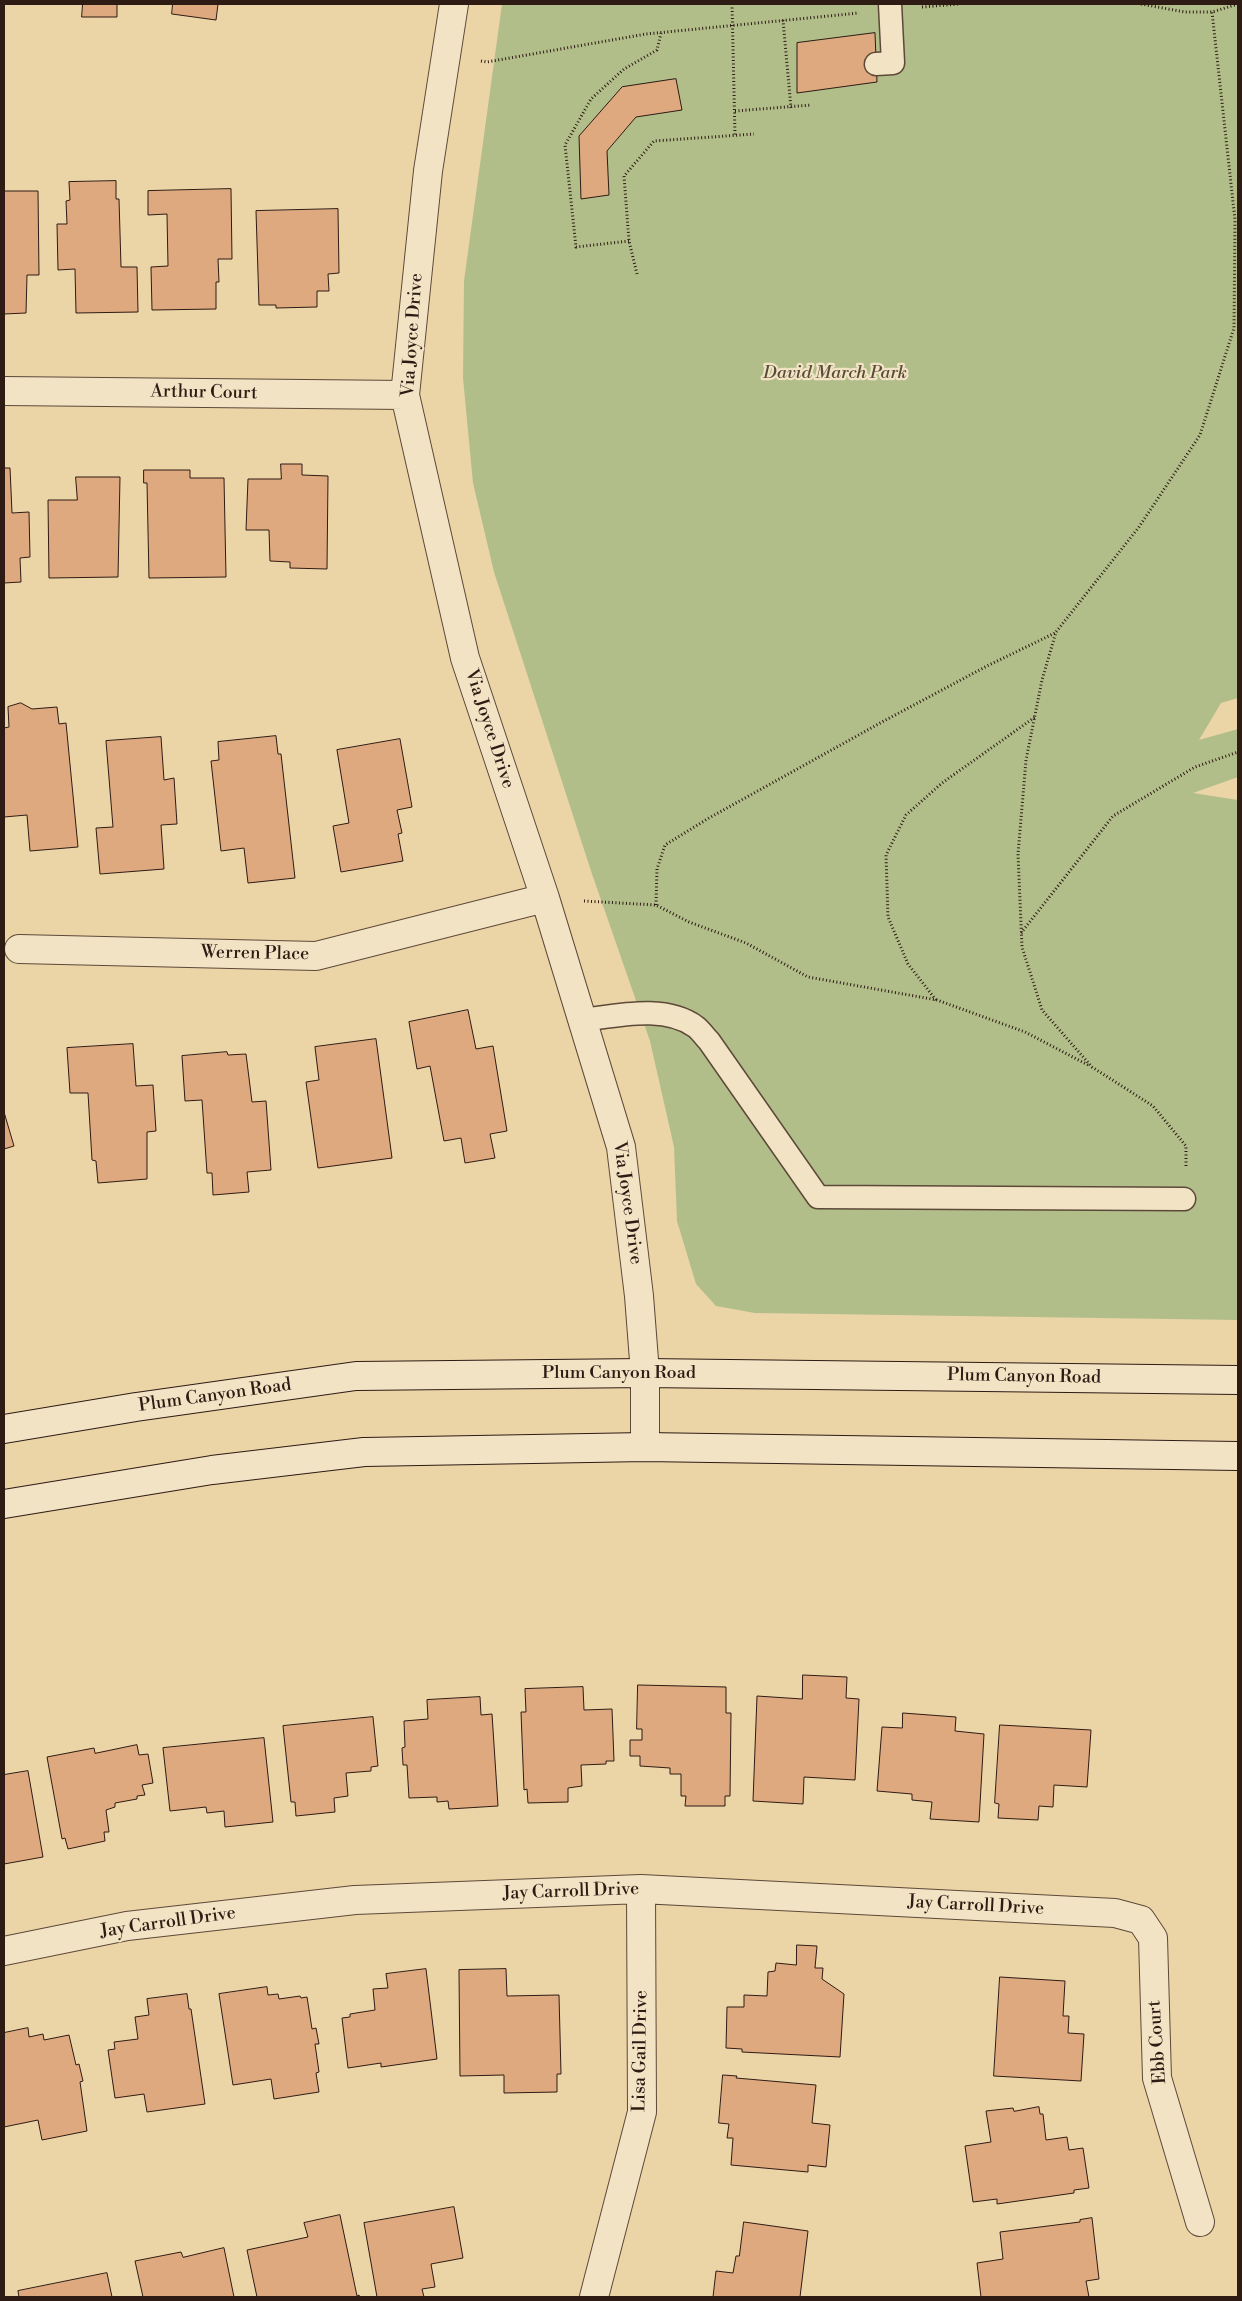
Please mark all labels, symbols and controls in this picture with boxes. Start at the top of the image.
street label: Via Joyce Drive [398,272,428,398]
park label: David March Park [763,363,907,385]
street label: Arthur Court [150,381,258,405]
street label: Via Joyce Drive [460,667,518,791]
street label: Werren Place [201,942,309,966]
street label: Via Joyce Drive [608,1140,646,1266]
street label: Plum Canyon Road [542,1363,696,1385]
street label: Plum Canyon Road [947,1365,1101,1389]
street label: Plum Canyon Road [137,1375,293,1417]
street label: Jay Carroll Drive [502,1879,640,1905]
street label: Jay Carroll Drive [907,1892,1045,1920]
street label: Jay Carroll Drive [99,1903,237,1943]
street label: Lisa Gail Drive [629,1990,653,2112]
street label: Ebb Court [1144,1999,1172,2085]

